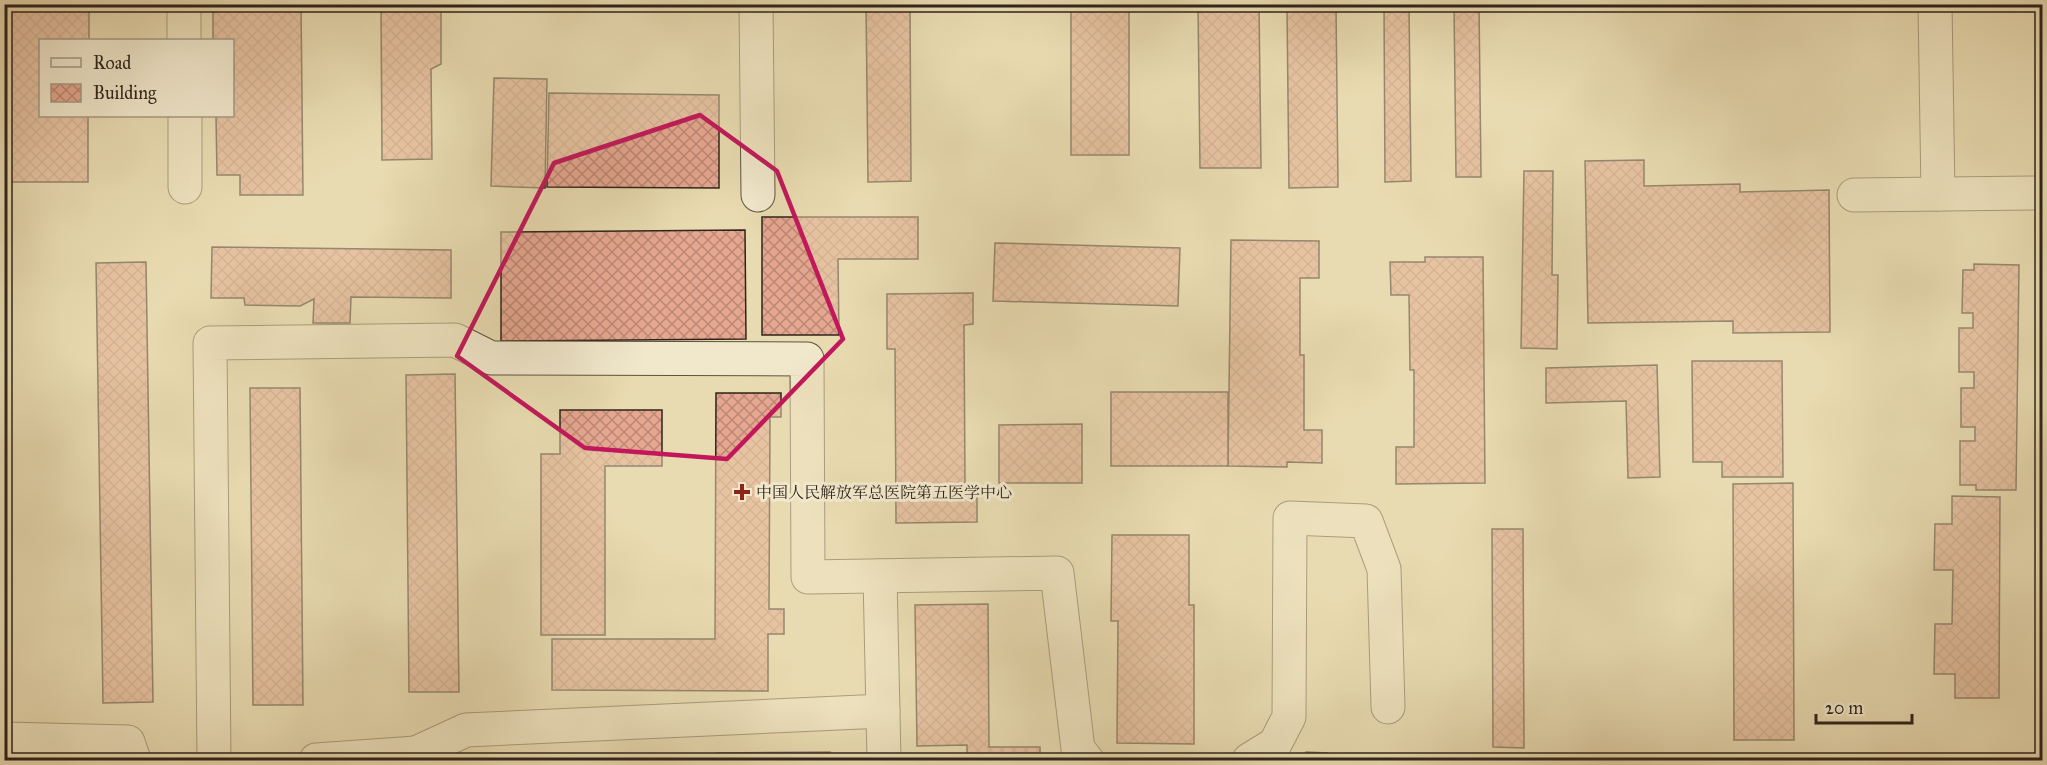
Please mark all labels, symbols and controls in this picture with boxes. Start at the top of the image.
legend [39,39,234,117]
text: Road [93,52,131,74]
text: Building [93,82,157,105]
marker: 中国人民解放军总医院第五医学中心 [733,483,751,501]
place label: 中国人民解放军总医院第五医学中心 [756,483,1012,502]
scale bar [1816,687,1912,725]
text: 20 m [1825,697,1863,719]

